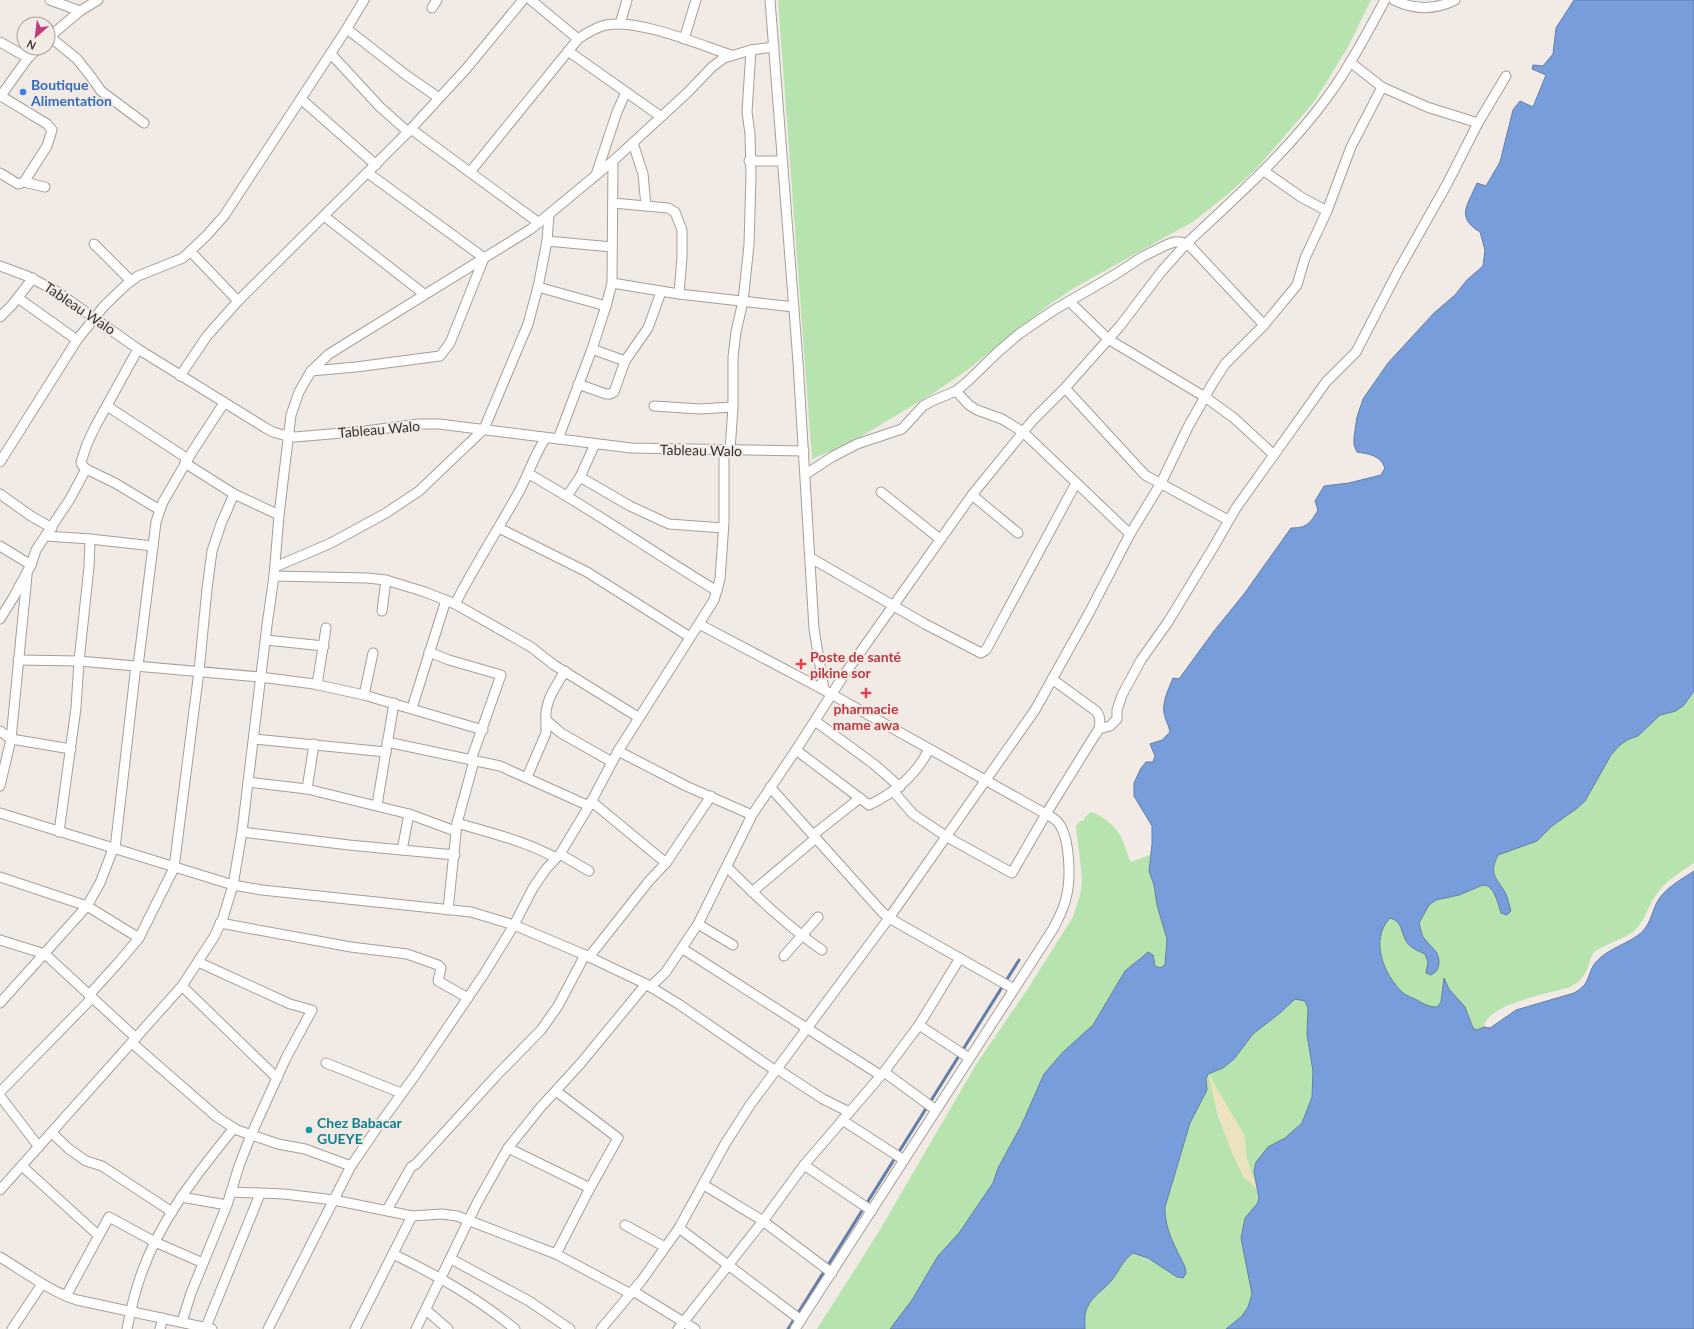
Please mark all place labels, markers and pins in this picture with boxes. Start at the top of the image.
place label: Boutique Alimentation [30,76,112,109]
marker: Boutique Alimentation [18,87,28,97]
place label: Poste de santé pikine sor [810,648,902,681]
marker: Poste de santé pikine sor [795,658,807,670]
marker: pharmacie mame awa [861,688,871,698]
place label: pharmacie mame awa [833,700,899,733]
place label: Chez Babacar GUEYE [317,1114,403,1147]
marker: Chez Babacar GUEYE [304,1125,314,1135]

